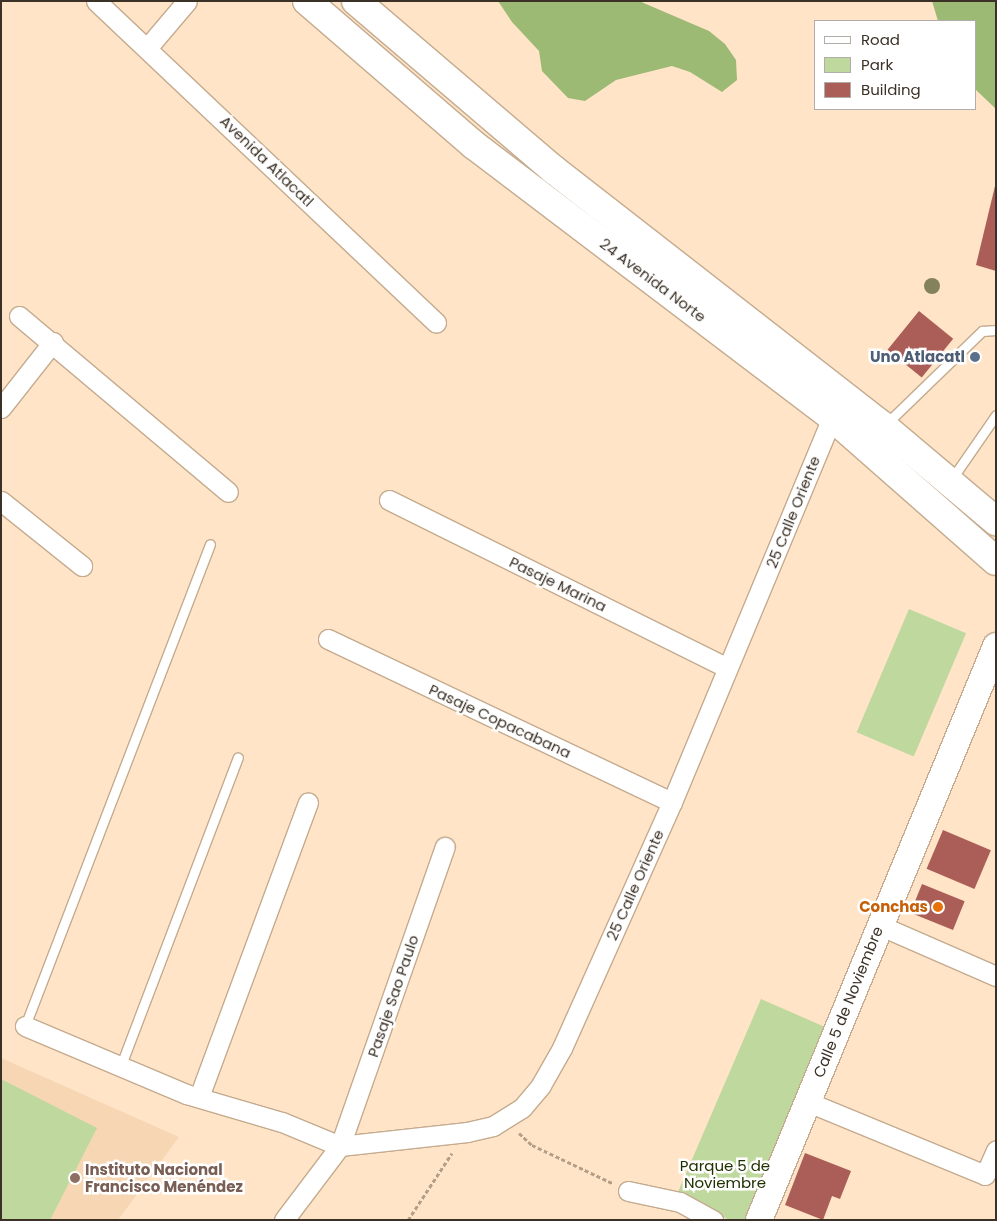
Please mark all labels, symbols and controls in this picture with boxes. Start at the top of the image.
legend [814,20,977,110]
text: Road [861,29,900,50]
text: Park [861,54,893,75]
text: Building [861,79,921,100]
street label: Avenida Atlacatl [216,112,318,210]
street label: 24 Avenida Norte [596,234,710,326]
place label: Uno Atlacatl [870,348,965,366]
marker: Uno Atlacatl [969,351,981,363]
street label: 25 Calle Oriente [762,453,824,571]
street label: Pasaje Marina [506,553,610,615]
street label: Pasaje Copacabana [426,680,574,762]
street label: 25 Calle Oriente [603,827,667,943]
place label: Conchas [859,898,928,916]
marker: Conchas [932,901,944,913]
street label: Calle 5 de Noviembre [809,924,887,1080]
street label: Pasaje Sao Paulo [364,933,422,1059]
park label: Parque 5 de Noviembre [680,1156,770,1191]
place label: Instituto Nacional Francisco Menéndez [85,1160,243,1195]
marker: Instituto Nacional Francisco Menéndez [69,1172,81,1184]

